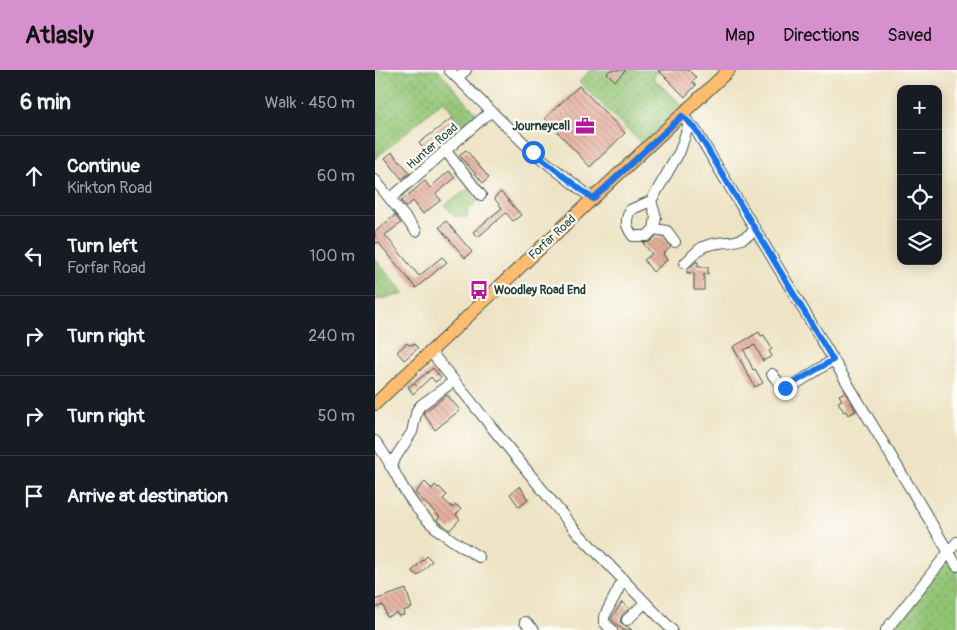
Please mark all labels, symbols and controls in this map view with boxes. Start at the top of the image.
text: Atlasly [25,21,94,50]
text: Map [725,24,755,47]
text: Directions [783,24,859,47]
text: Saved [887,24,932,47]
map controls [897,85,942,265]
button: + [897,85,942,130]
text: 6 min [20,89,71,116]
text: Walk · 450 m [265,93,355,113]
office icon: Journeycall [574,115,596,137]
place label: Journeycall [512,119,570,134]
street label: Hunter Road [404,120,461,173]
button: − [897,130,942,175]
route start [522,141,545,164]
text: Continue [67,154,140,178]
icon: ahead [20,162,48,190]
text: 60 m [317,166,355,186]
button: locate [897,175,942,220]
text: Kirkton Road [67,178,152,198]
street label: Forfar Road [526,212,579,263]
button: layers [897,220,942,265]
text: Turn left [67,234,137,258]
icon: left [20,242,48,270]
text: 100 m [309,246,355,266]
text: Forfar Road [67,258,146,278]
bus stop icon: Woodley Road End [468,279,490,301]
place label: Woodley Road End [494,283,586,298]
icon: right [20,322,48,350]
text: Turn right [67,324,145,348]
text: 240 m [308,326,355,346]
route end [774,377,797,400]
icon: right [20,402,48,430]
text: Turn right [67,404,145,428]
text: 50 m [318,406,355,426]
icon: arrive [20,482,48,510]
text: Arrive at destination [67,484,228,508]

